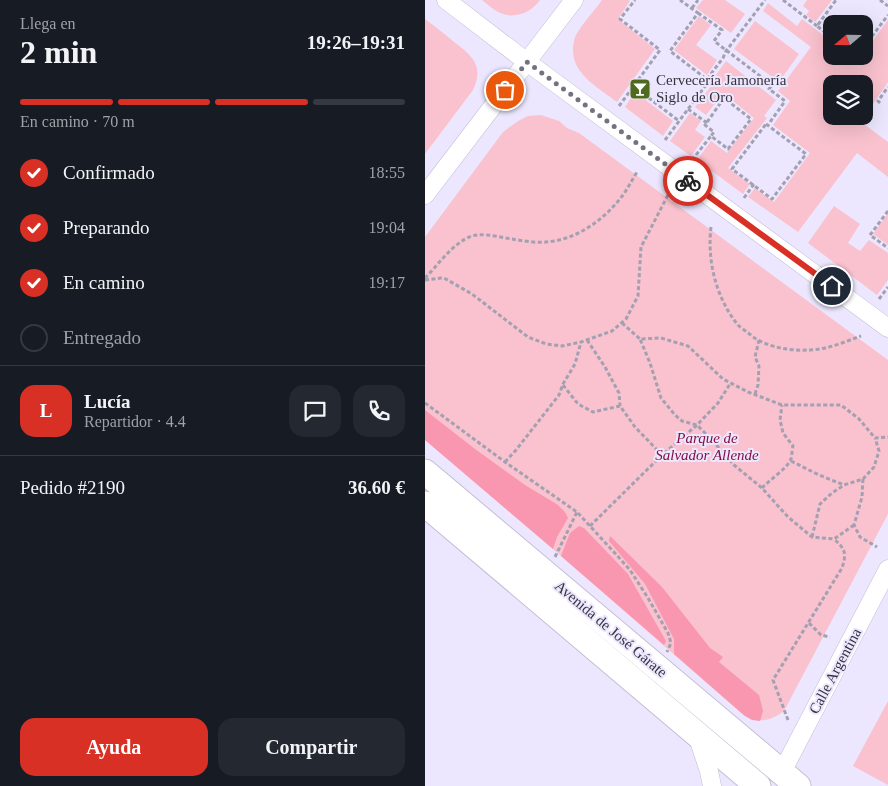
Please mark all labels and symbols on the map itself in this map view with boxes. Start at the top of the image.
north arrow [823,15,873,65]
pin [484,69,526,111]
place label: Cervecería Jamonería Siglo de Oro [656,72,787,105]
bar icon: Cervecería Jamonería Siglo de Oro [628,77,652,101]
courier [663,156,713,206]
pin [811,265,853,307]
park label: Parque de Salvador Allende [655,430,759,463]
street label: Avenida de José Gárate [552,578,670,681]
street label: Calle Argentina [806,625,864,716]

